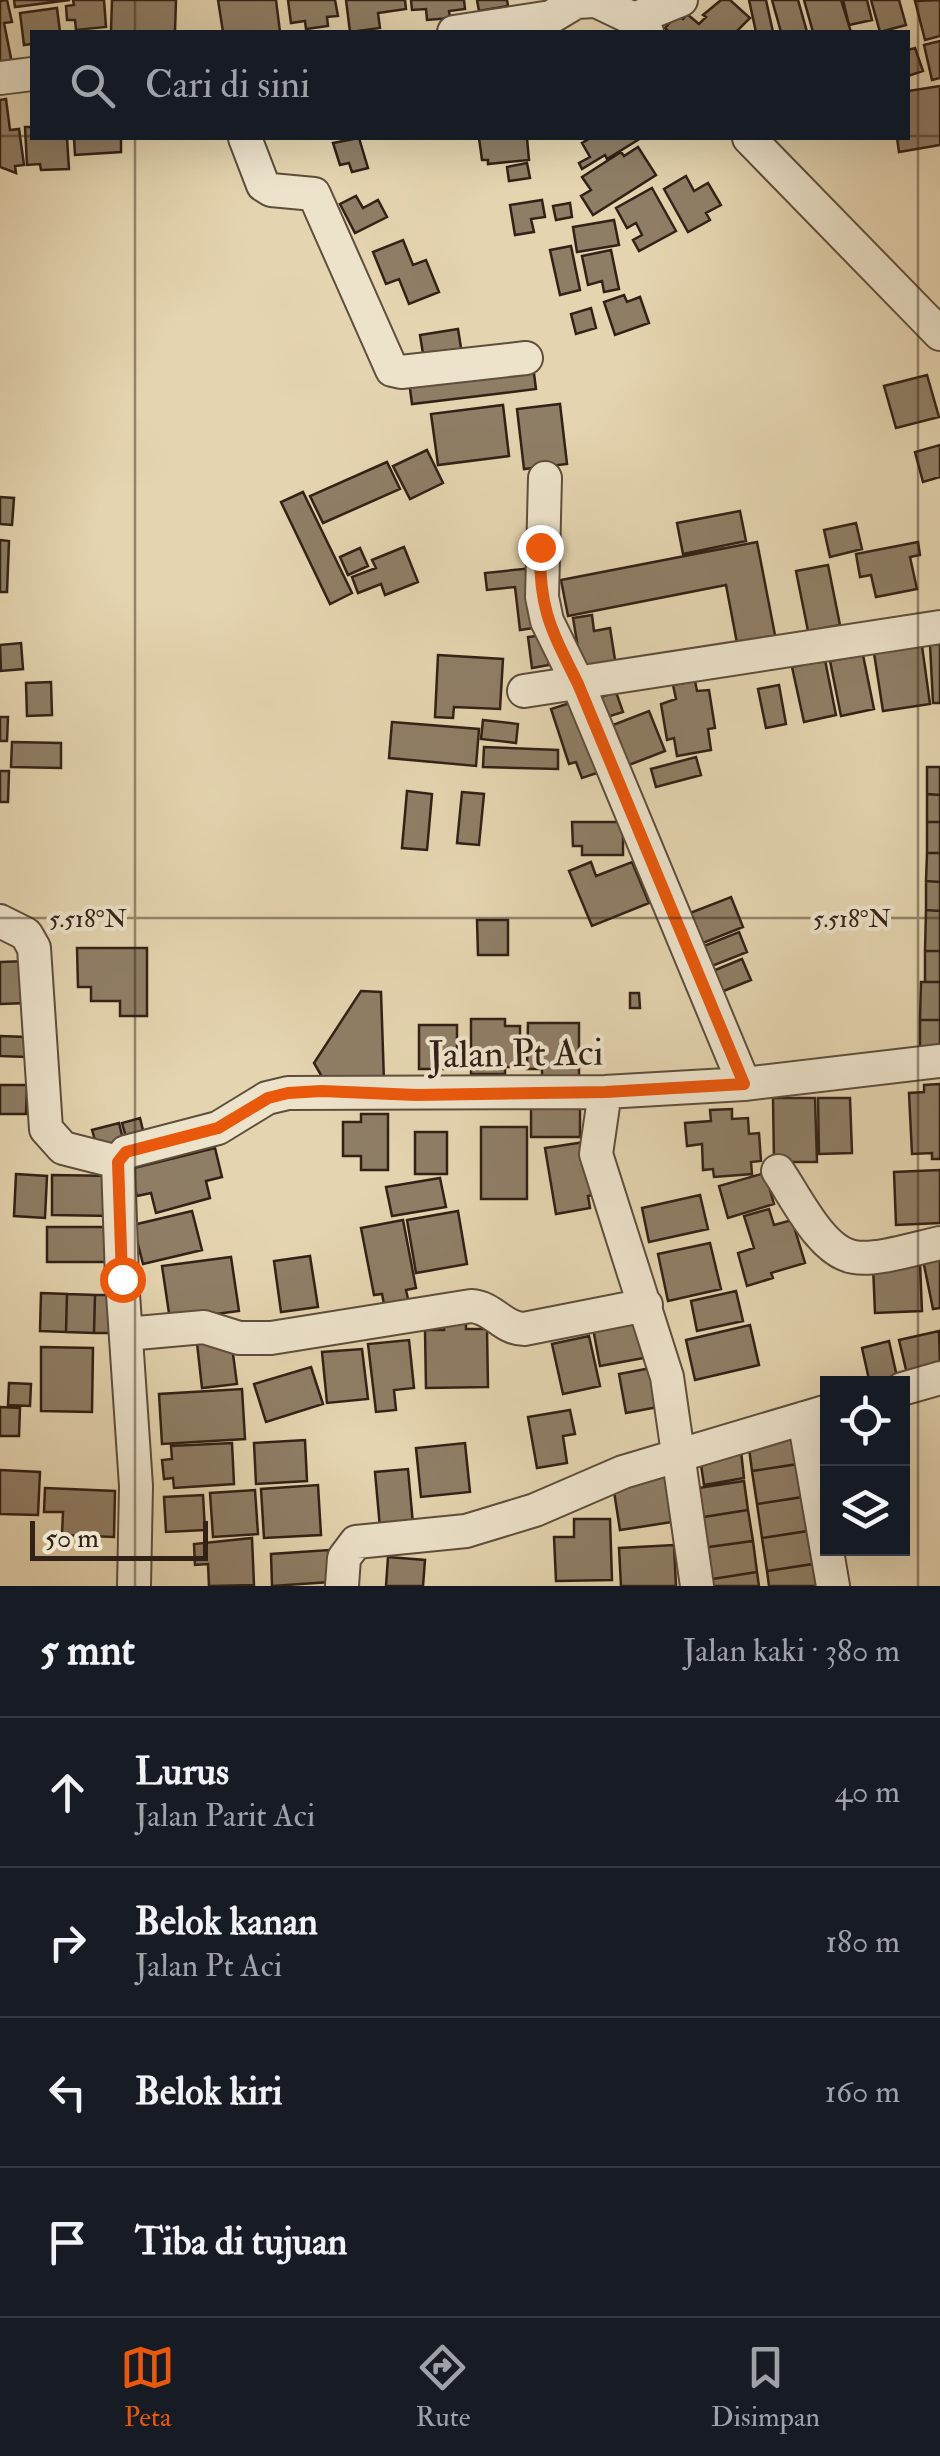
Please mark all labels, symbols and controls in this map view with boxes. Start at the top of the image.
search box [30,30,910,140]
icon: search [65,58,120,113]
text: Cari di sini [145,61,310,109]
route end [518,525,564,571]
text: 5.518°N [49,904,128,935]
text: 5.518°N [813,904,892,935]
street label: Jalan Pt Aci [427,1028,604,1080]
route start [100,1257,146,1303]
map controls [820,1376,910,1556]
button: locate [820,1376,910,1466]
button: layers [820,1466,910,1556]
scale bar [30,1516,208,1560]
text: 50 m [45,1521,99,1556]
text: 5 mnt [40,1625,135,1677]
text: Jalan kaki · 380 m [683,1631,900,1671]
text: Lurus [135,1748,229,1796]
icon: ahead [40,1765,95,1820]
text: 40 m [835,1772,900,1812]
text: Jalan Parit Aci [135,1796,315,1836]
text: Belok kanan [135,1898,318,1946]
icon: right [40,1915,95,1970]
text: 180 m [826,1922,900,1962]
text: Jalan Pt Aci [135,1946,282,1986]
icon: left [40,2065,95,2120]
text: Belok kiri [135,2068,282,2116]
text: 160 m [825,2072,900,2112]
icon: arrive [40,2215,95,2270]
text: Tiba di tujuan [135,2218,347,2266]
tab: Peta [120,2340,175,2435]
tab: Rute [415,2340,470,2435]
tab: Disimpan [711,2340,820,2435]

